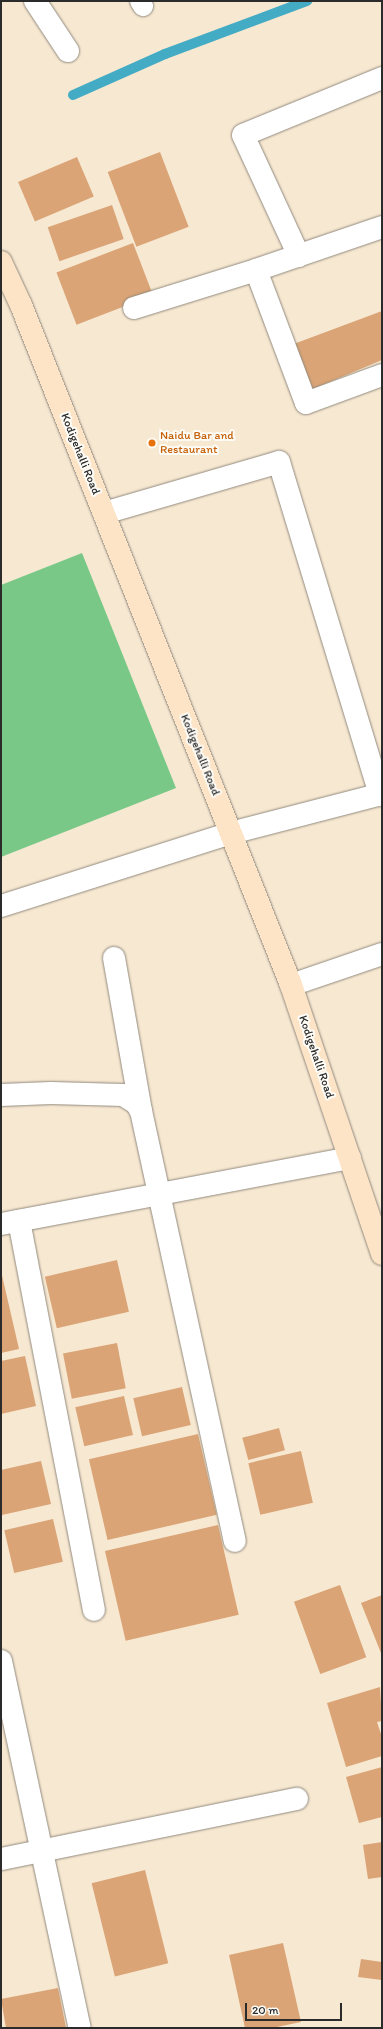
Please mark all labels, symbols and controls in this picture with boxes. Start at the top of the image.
street label: Kodigehalli Road [57,411,103,497]
place label: Naidu Bar and Restaurant [160,429,234,457]
marker: Naidu Bar and Restaurant [147,438,157,448]
street label: Kodigehalli Road [177,712,223,798]
street label: Kodigehalli Road [295,1014,337,1100]
scale bar [247,1995,344,2021]
text: 20 m [252,2003,279,2017]

